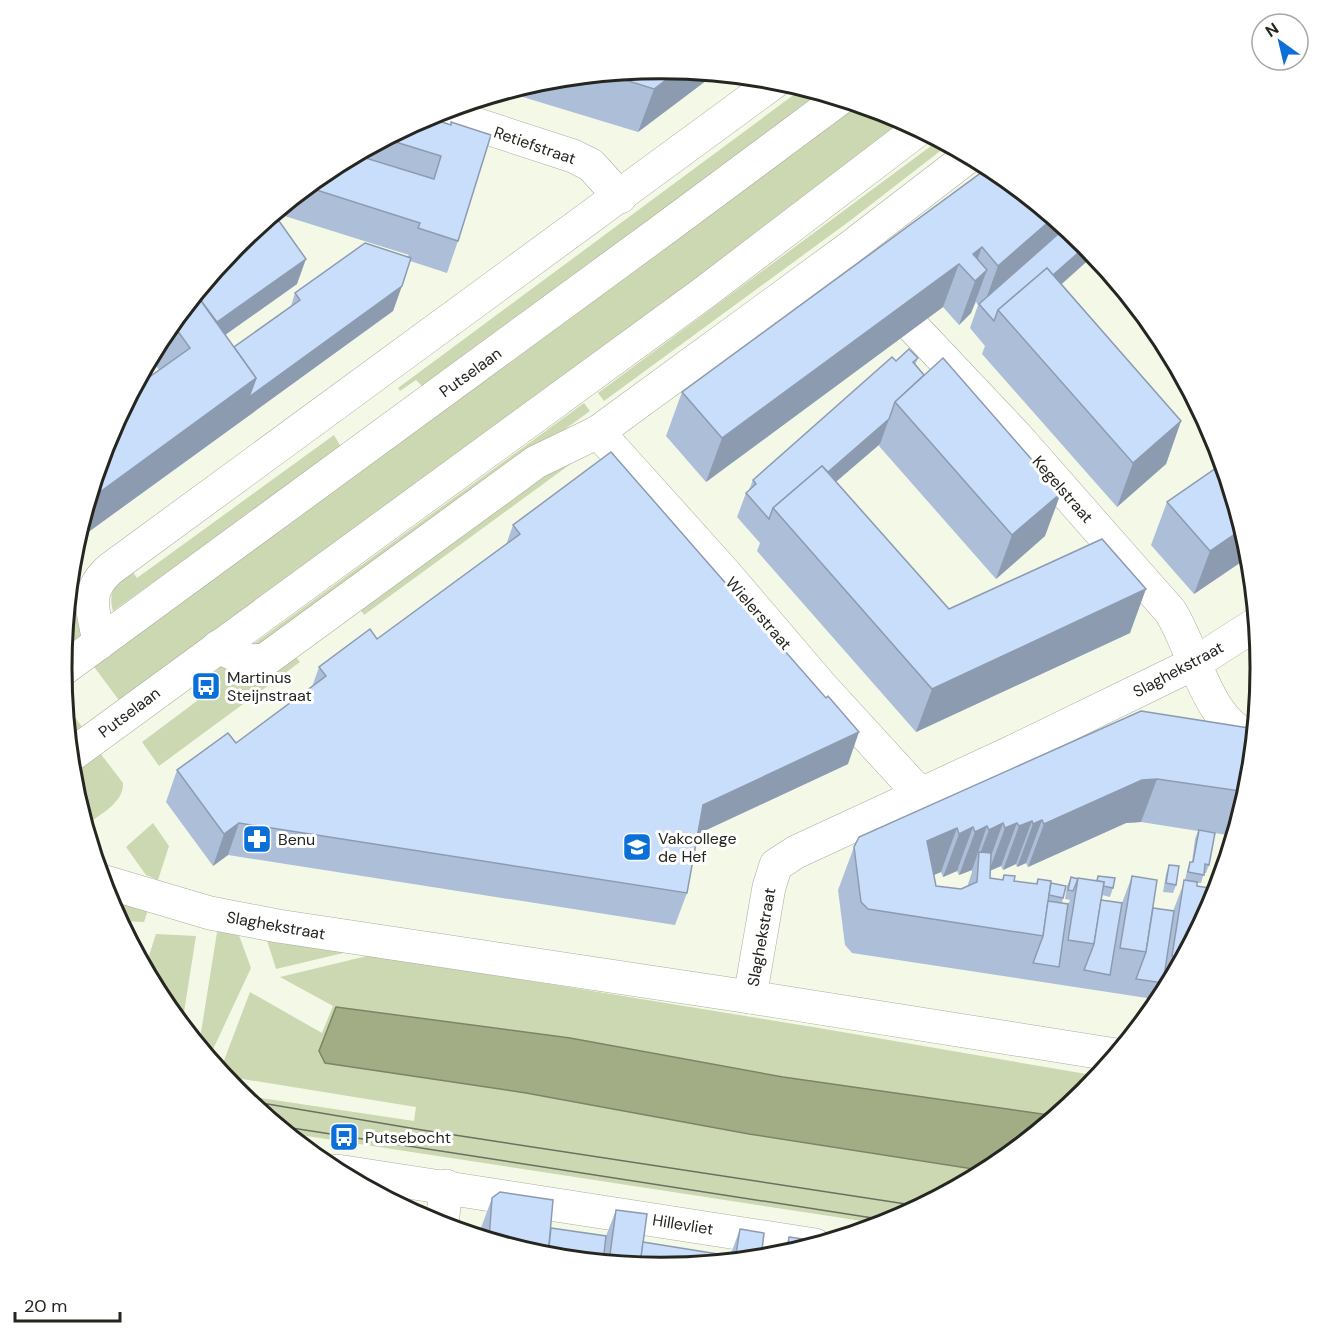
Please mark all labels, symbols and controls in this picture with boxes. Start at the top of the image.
north arrow [1250,12,1310,72]
text: N [1261,18,1283,42]
street label: Retiefstraat [491,122,579,169]
street label: Putselaan [435,343,506,402]
street label: Kegelstraat [1028,451,1098,527]
street label: Wielerstraat [721,572,796,654]
street label: Slaghekstraat [1129,637,1227,702]
place label: Martinus Steijnstraat [227,667,312,706]
bus stop icon: Martinus Steijnstraat [190,670,222,702]
street label: Putselaan [94,682,164,742]
pharmacy icon: Benu [241,823,273,855]
place label: Vakcollege de Hef [658,828,737,867]
place label: Benu [278,829,315,850]
school or university icon: Vakcollege de Hef [621,831,653,863]
street label: Slaghekstraat [742,886,780,988]
street label: Slaghekstraat [225,906,327,944]
bus stop icon: Putsebocht [328,1121,360,1153]
place label: Putsebocht [365,1127,451,1148]
street label: Hillevliet [651,1209,715,1240]
scale bar [15,1285,120,1323]
text: 20 m [24,1294,67,1318]

